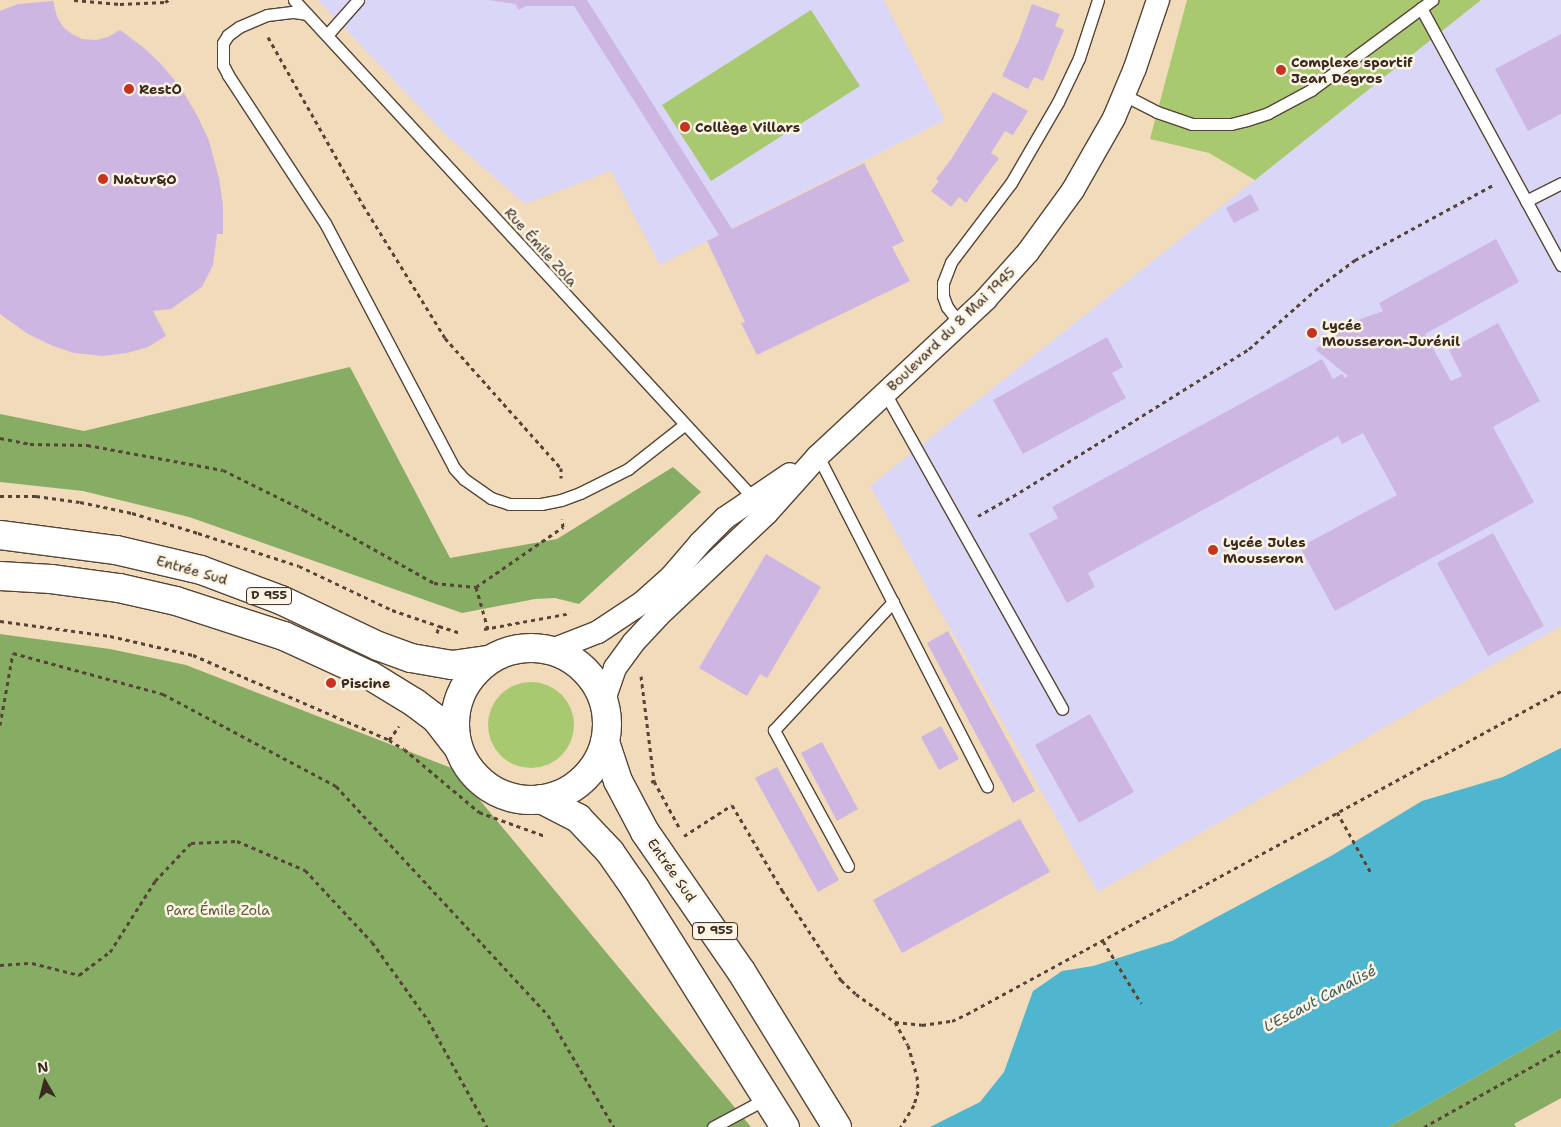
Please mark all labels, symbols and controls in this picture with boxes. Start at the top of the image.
place label: Complexe sportif Jean Degros [1291,54,1413,86]
marker: Complexe sportif Jean Degros [1275,64,1287,76]
place label: RestO [139,81,182,97]
marker: RestO [123,83,135,95]
place label: Collège Villars [695,119,800,135]
marker: Collège Villars [679,121,691,133]
place label: Natur&O [113,171,176,187]
marker: Natur&O [97,173,109,185]
street label: Rue Émile Zola [501,204,581,290]
street label: Boulevard du 8 Mai 1945 [884,263,1018,395]
place label: Lycée Mousseron-Jurénil [1322,317,1460,350]
marker: Lycée Mousseron-Jurénil [1306,327,1318,339]
place label: Lycée Jules Mousseron [1223,534,1306,566]
marker: Lycée Jules Mousseron [1207,544,1219,556]
street label: Entrée Sud [154,552,230,588]
road number: D 955 [245,586,293,606]
place label: Piscine [341,675,390,691]
marker: Piscine [325,677,337,689]
street label: Entrée Sud [644,835,700,905]
park label: Parc Émile Zola [166,902,270,918]
road number: D 955 [691,921,739,940]
water label: L'Escaut Canalisé [1261,962,1379,1036]
north arrow [20,1057,70,1107]
text: N [36,1057,50,1077]

